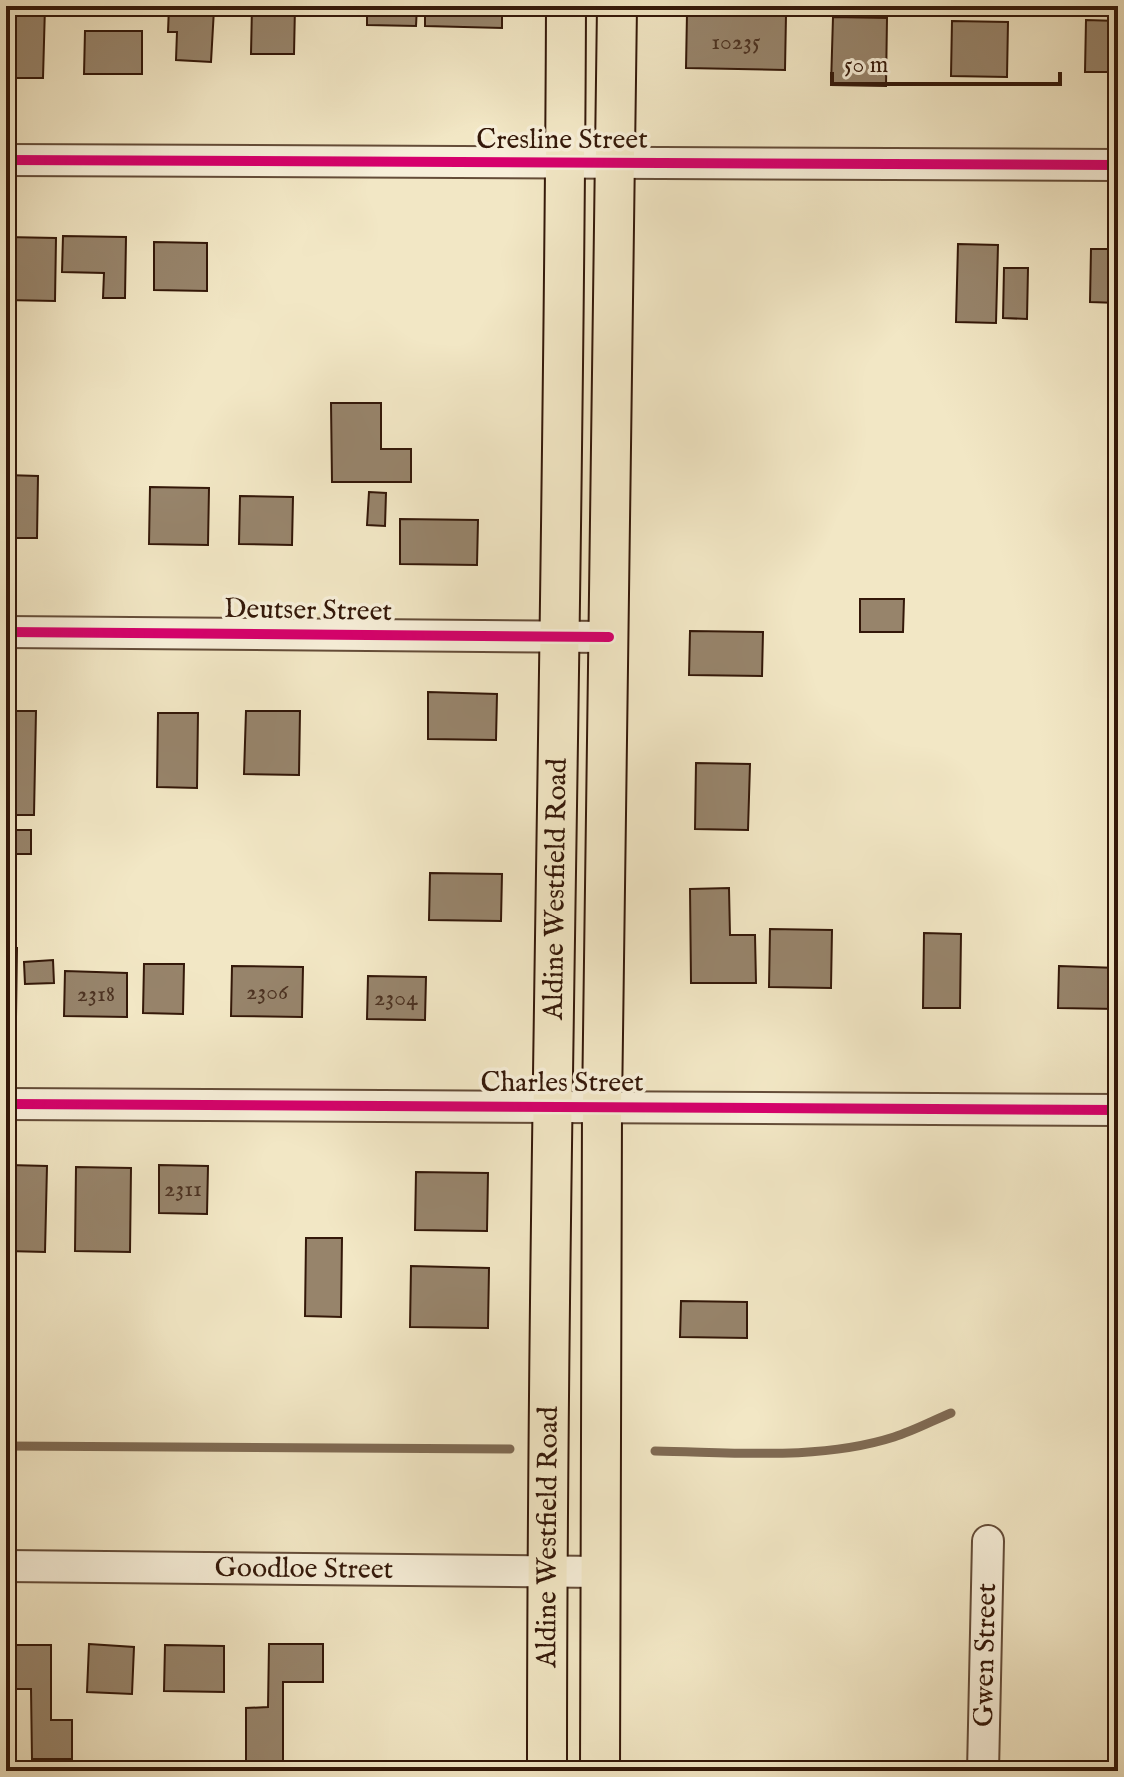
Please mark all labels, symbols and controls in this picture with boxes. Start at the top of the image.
house number: 10235 [711,27,761,58]
scale bar [832,36,1060,86]
text: 50 m [844,50,888,81]
street label: Cresline Street [476,123,648,158]
street label: Deutser Street [224,592,393,630]
street label: Aldine Westfield Road [536,758,575,1021]
house number: 2306 [246,977,289,1008]
house number: 2318 [77,979,115,1010]
house number: 2304 [374,983,418,1014]
street label: Charles Street [480,1066,644,1101]
house number: 2311 [164,1174,202,1205]
street label: Aldine Westfield Road [530,1406,566,1669]
street label: Goodloe Street [215,1551,394,1587]
street label: Gwen Street [966,1582,1005,1727]

